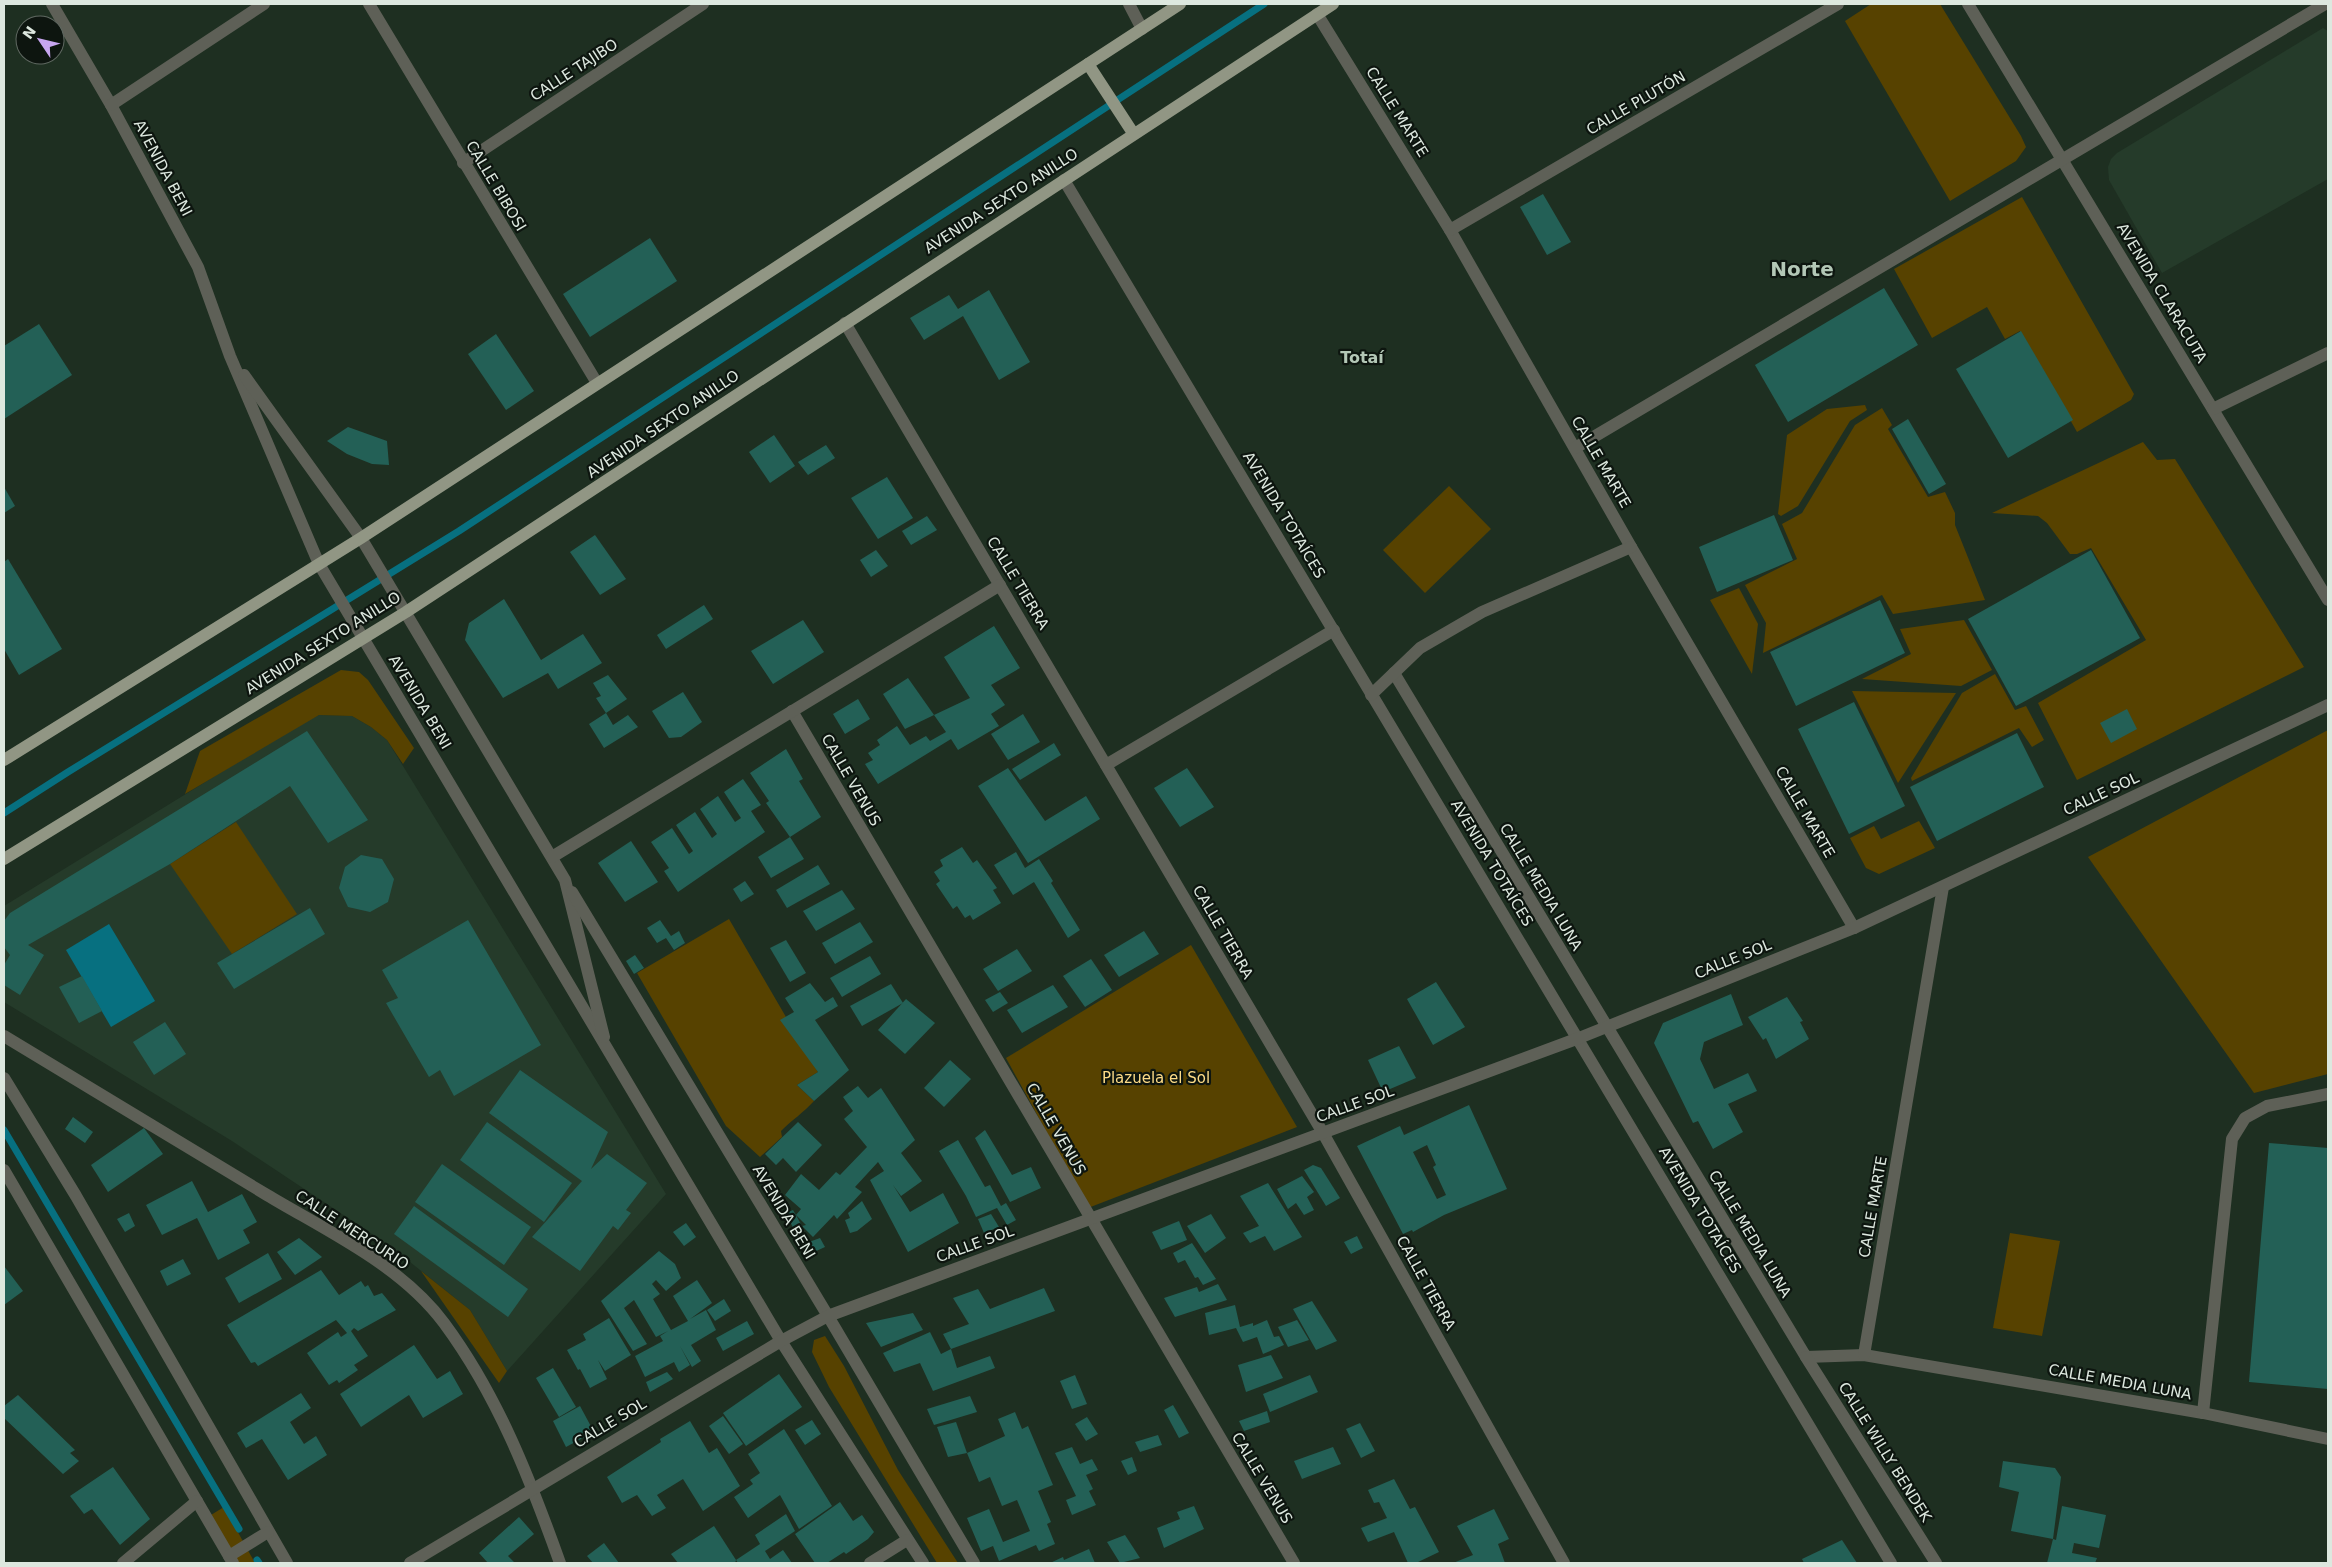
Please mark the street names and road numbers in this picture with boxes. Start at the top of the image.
street label: CALLE TAJIBO [527,35,621,105]
street label: CALLE MARTE [1362,64,1432,160]
street label: CALLE PLUTÓN [1583,66,1689,139]
street label: AVENIDA BENI [130,117,196,219]
street label: CALLE BIBOSI [462,138,530,234]
street label: AVENIDA SEXTO ANILLO [921,145,1081,257]
street label: AVENIDA CLARACUTA [2113,220,2211,367]
street label: AVENIDA SEXTO ANILLO [583,366,743,482]
street label: CALLE MARTE [1567,413,1635,511]
street label: AVENIDA TOTAÍCES [1239,448,1330,581]
street label: CALLE TIERRA [983,533,1053,633]
street label: AVENIDA SEXTO ANILLO [242,588,404,698]
street label: AVENIDA BENI [385,652,455,752]
street label: CALLE VENUS [817,731,885,829]
street label: CALLE MARTE [1771,763,1839,861]
street label: CALLE SOL [2060,768,2142,819]
street label: AVENIDA TOTAÍCES [1447,796,1538,929]
street label: CALLE MEDIA LUNA [1496,820,1586,954]
street label: CALLE TIERRA [1189,882,1257,983]
street label: CALLE SOL [1692,935,1775,983]
street label: CALLE VENUS [1022,1080,1090,1178]
street label: CALLE SOL [1314,1081,1397,1126]
street label: AVENIDA TOTAÍCES [1655,1143,1746,1276]
street label: CALLE MARTE [1855,1155,1891,1259]
street label: AVENIDA BENI [749,1162,819,1262]
street label: CALLE MEDIA LUNA [1705,1167,1795,1301]
street label: CALLE MERCURIO [292,1187,412,1273]
street label: CALLE SOL [934,1221,1017,1266]
street label: CALLE TIERRA [1393,1233,1460,1334]
street label: CALLE MEDIA LUNA [2047,1361,2194,1404]
street label: CALLE WILLY BENDEK [1835,1379,1936,1526]
street label: CALLE SOL [570,1394,650,1452]
street label: CALLE VENUS [1228,1429,1296,1527]

